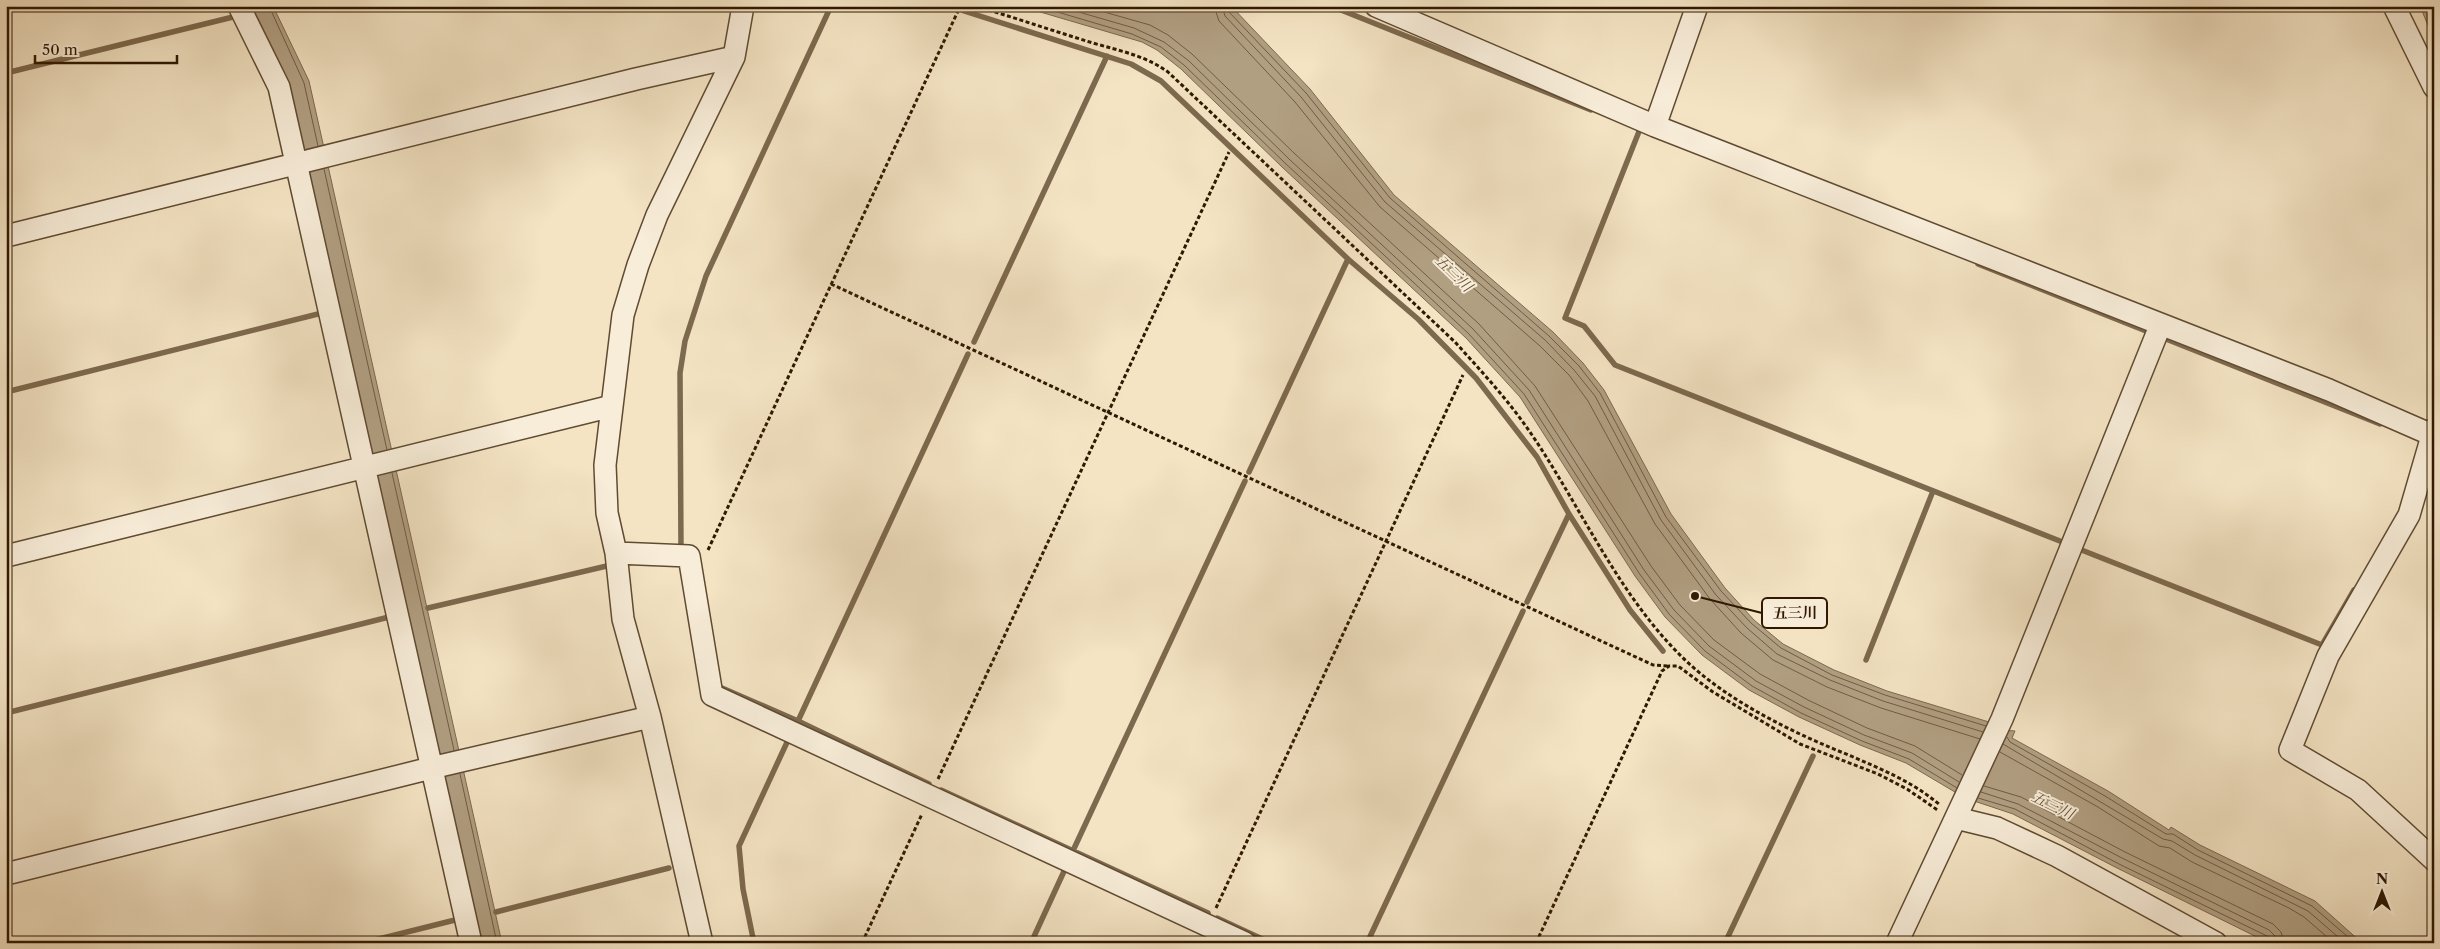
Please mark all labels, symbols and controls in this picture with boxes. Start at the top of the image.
scale bar [35,32,178,64]
text: 50 m [42,40,78,59]
water label: 五三川 [1431,251,1478,297]
callout: 五三川 [1762,598,1827,628]
text: 五三川 [1772,603,1818,622]
water label: 五三川 [2029,787,2079,824]
north arrow [2358,866,2408,916]
text: N [2376,870,2388,888]

